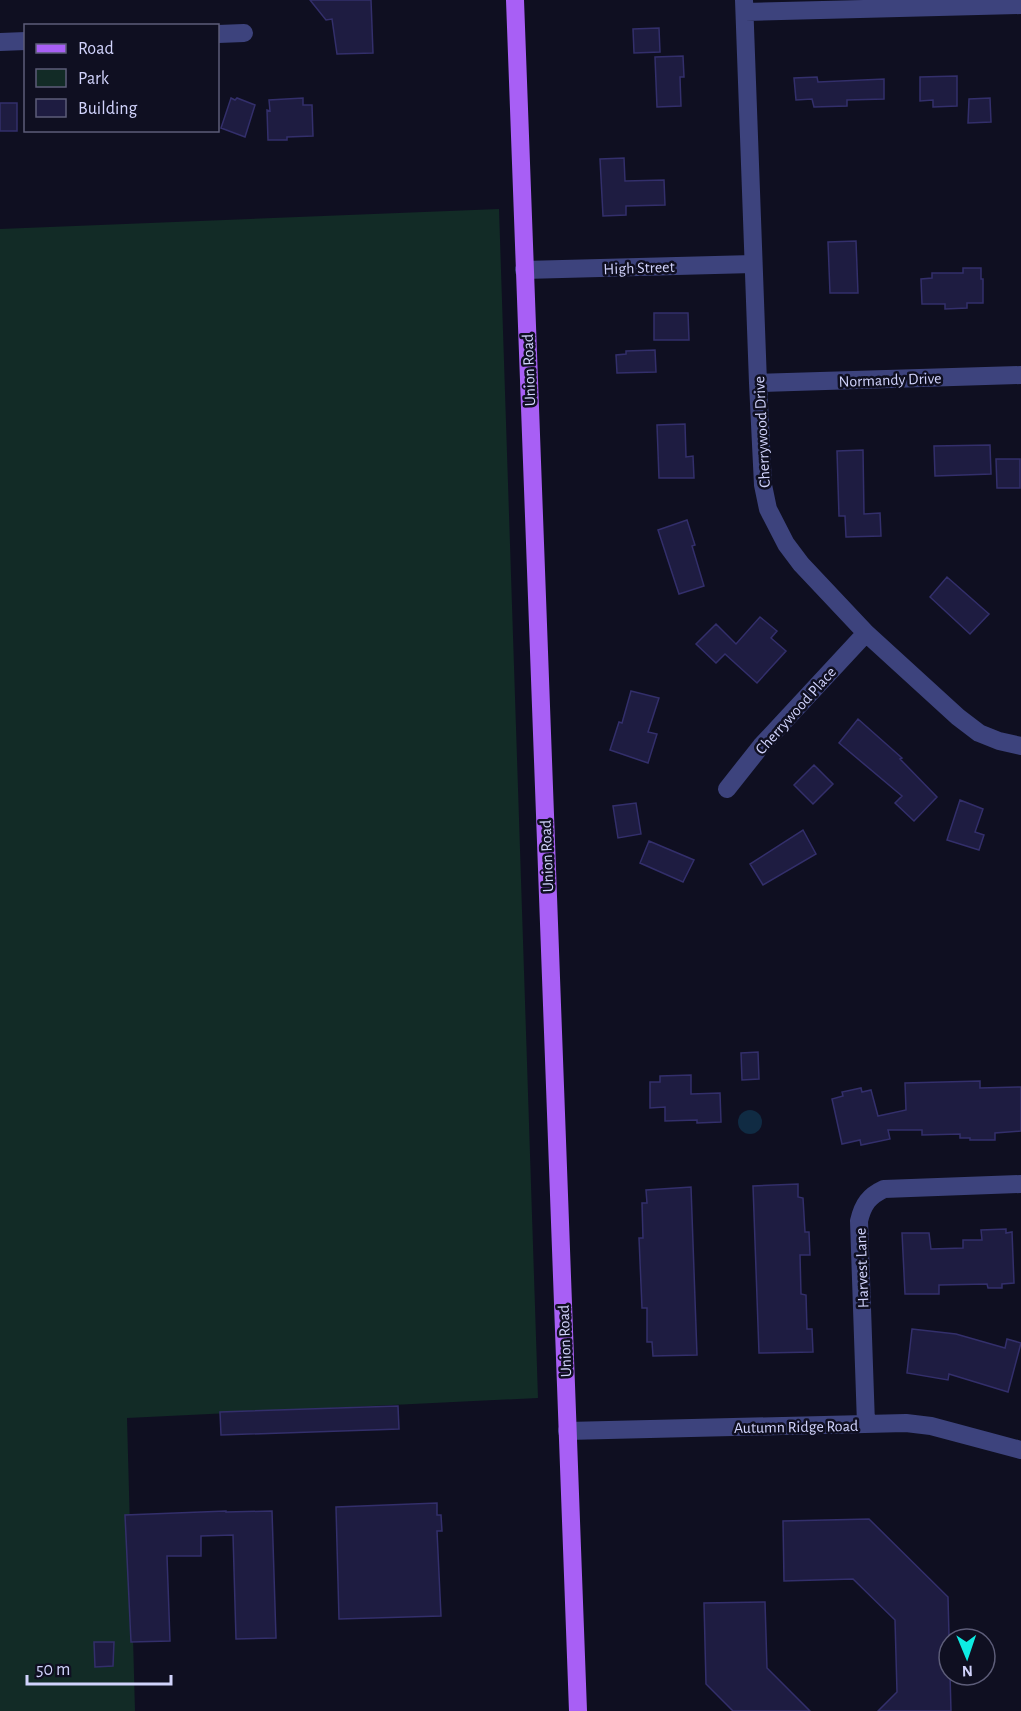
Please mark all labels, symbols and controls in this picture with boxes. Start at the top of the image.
legend [24,24,219,132]
text: Road [78,40,114,58]
text: Park [78,70,110,88]
text: Building [78,100,138,118]
street label: High Street [603,259,675,277]
street label: Union Road [520,334,538,406]
street label: Normandy Drive [838,370,942,391]
street label: Cherrywood Drive [751,376,774,488]
street label: Cherrywood Place [752,664,840,758]
street label: Union Road [538,820,556,892]
street label: Harvest Lane [853,1228,871,1308]
street label: Union Road [556,1305,574,1377]
street label: Autumn Ridge Road [734,1418,858,1436]
north arrow [937,1627,997,1687]
scale bar [27,1648,171,1686]
text: 50 m [36,1661,70,1679]
text: N [962,1663,973,1679]

